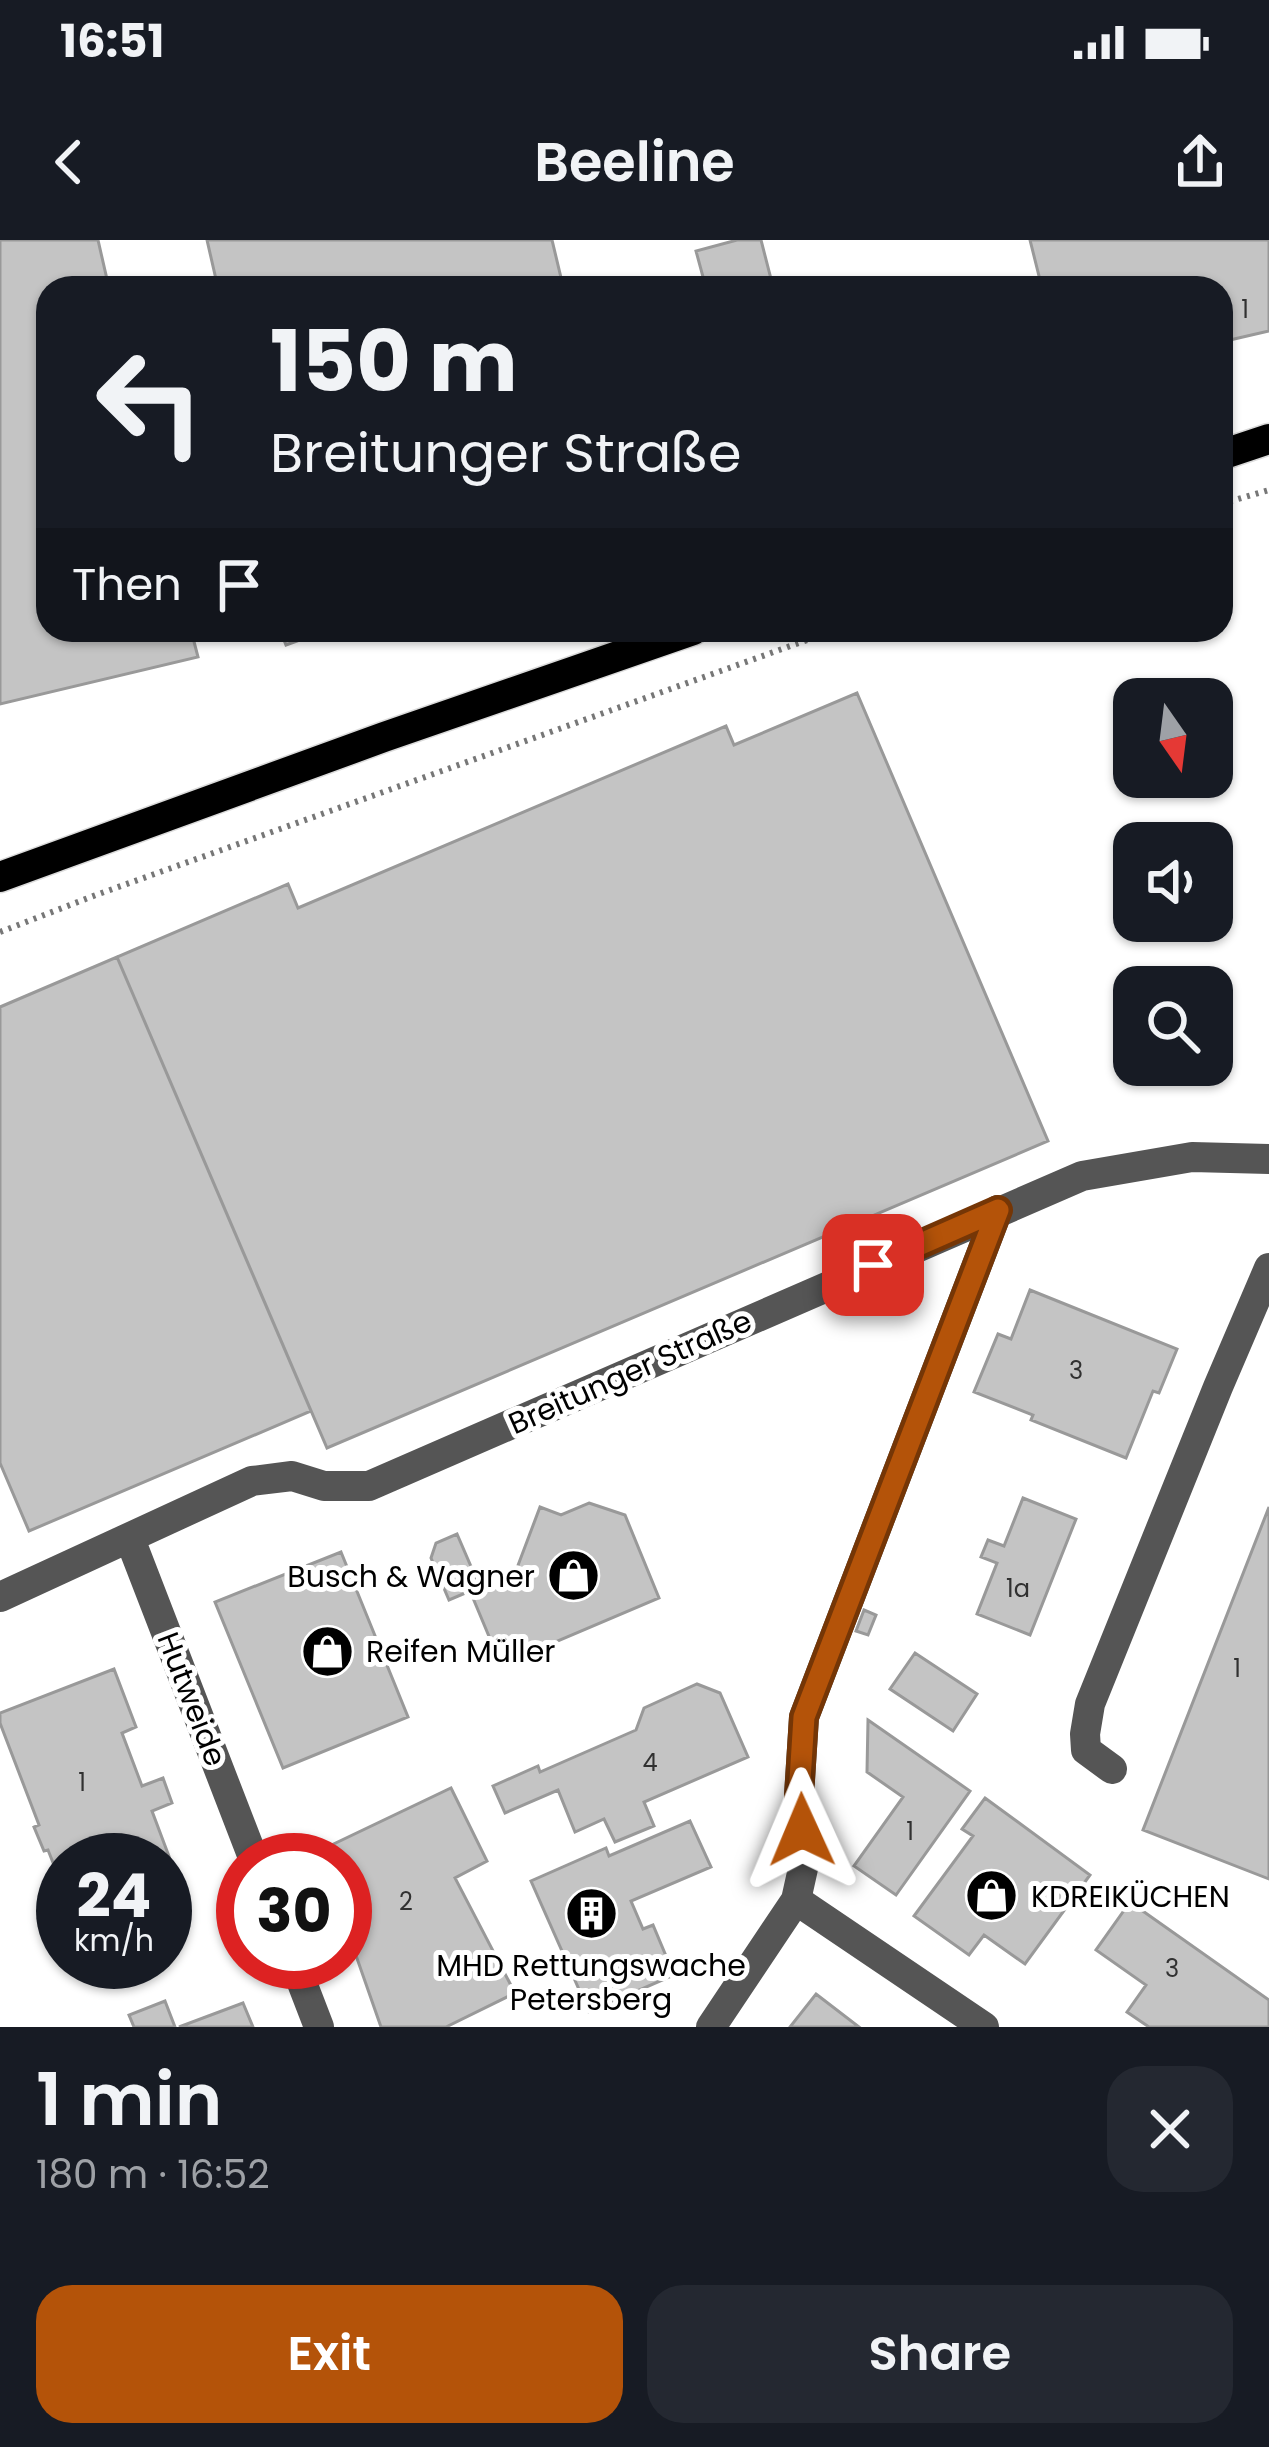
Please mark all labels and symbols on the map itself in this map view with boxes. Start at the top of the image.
house number: 1 [1241,293,1249,326]
north arrow [1113,678,1233,798]
pin [822,1214,924,1316]
street label: Breitunger Straße [502,1299,758,1445]
house number: 3 [1069,1354,1083,1387]
shop icon: Busch & Wagner [546,1548,602,1604]
place label: Busch & Wagner [287,1555,535,1598]
house number: 1a [1006,1572,1030,1605]
shop icon: Reifen Müller [299,1623,355,1679]
street label: Hutweide [147,1626,237,1772]
place label: Reifen Müller [366,1630,555,1673]
house number: 1 [1233,1652,1241,1685]
house number: 4 [642,1746,658,1779]
house number: 1 [78,1766,86,1799]
position arrow [739,1767,865,1893]
house number: 1 [906,1815,914,1848]
speed limit sign: 30 [216,1833,372,1989]
shop icon: KDREIKÜCHEN [964,1868,1020,1924]
place label: KDREIKÜCHEN [1031,1875,1230,1918]
house number: 2 [399,1885,413,1918]
building icon: MHD Rettungswache Petersberg [563,1885,619,1941]
place label: MHD Rettungswache Petersberg [436,1944,746,2021]
house number: 3 [1165,1952,1179,1985]

